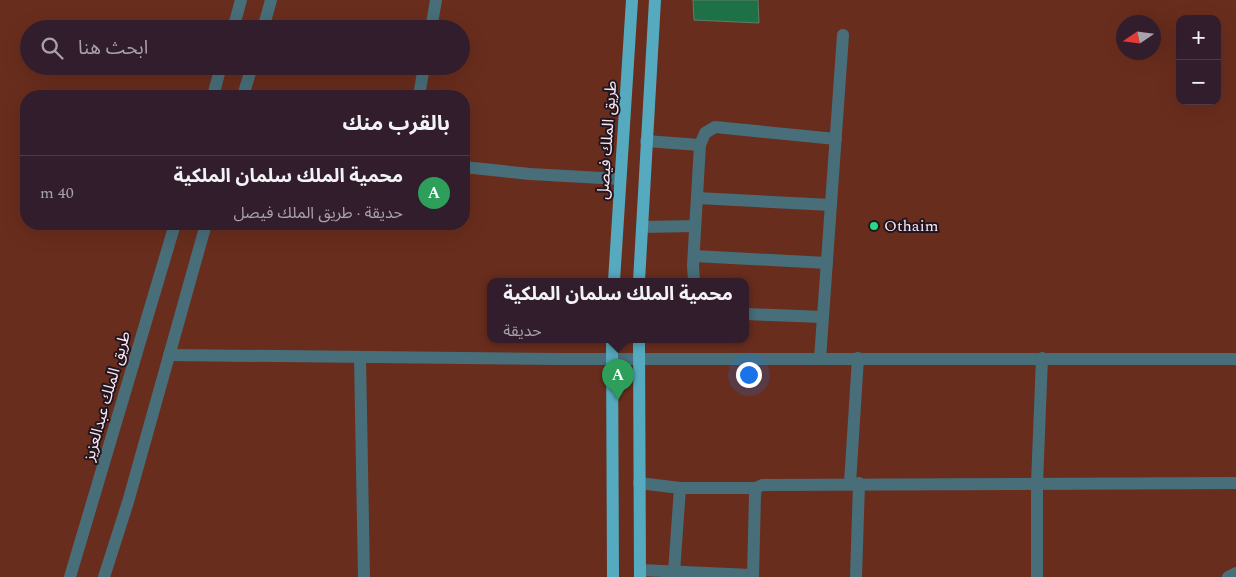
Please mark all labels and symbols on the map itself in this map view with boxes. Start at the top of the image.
north arrow [1116,15,1161,60]
street label: طريق الملك فيصل [591,80,623,200]
place label: Othaim [884,214,939,238]
marker: Othaim [868,220,880,232]
street label: طريق الملك عبدالعزيز [77,328,137,465]
pin: A [602,359,634,400]
your location [736,362,762,388]

